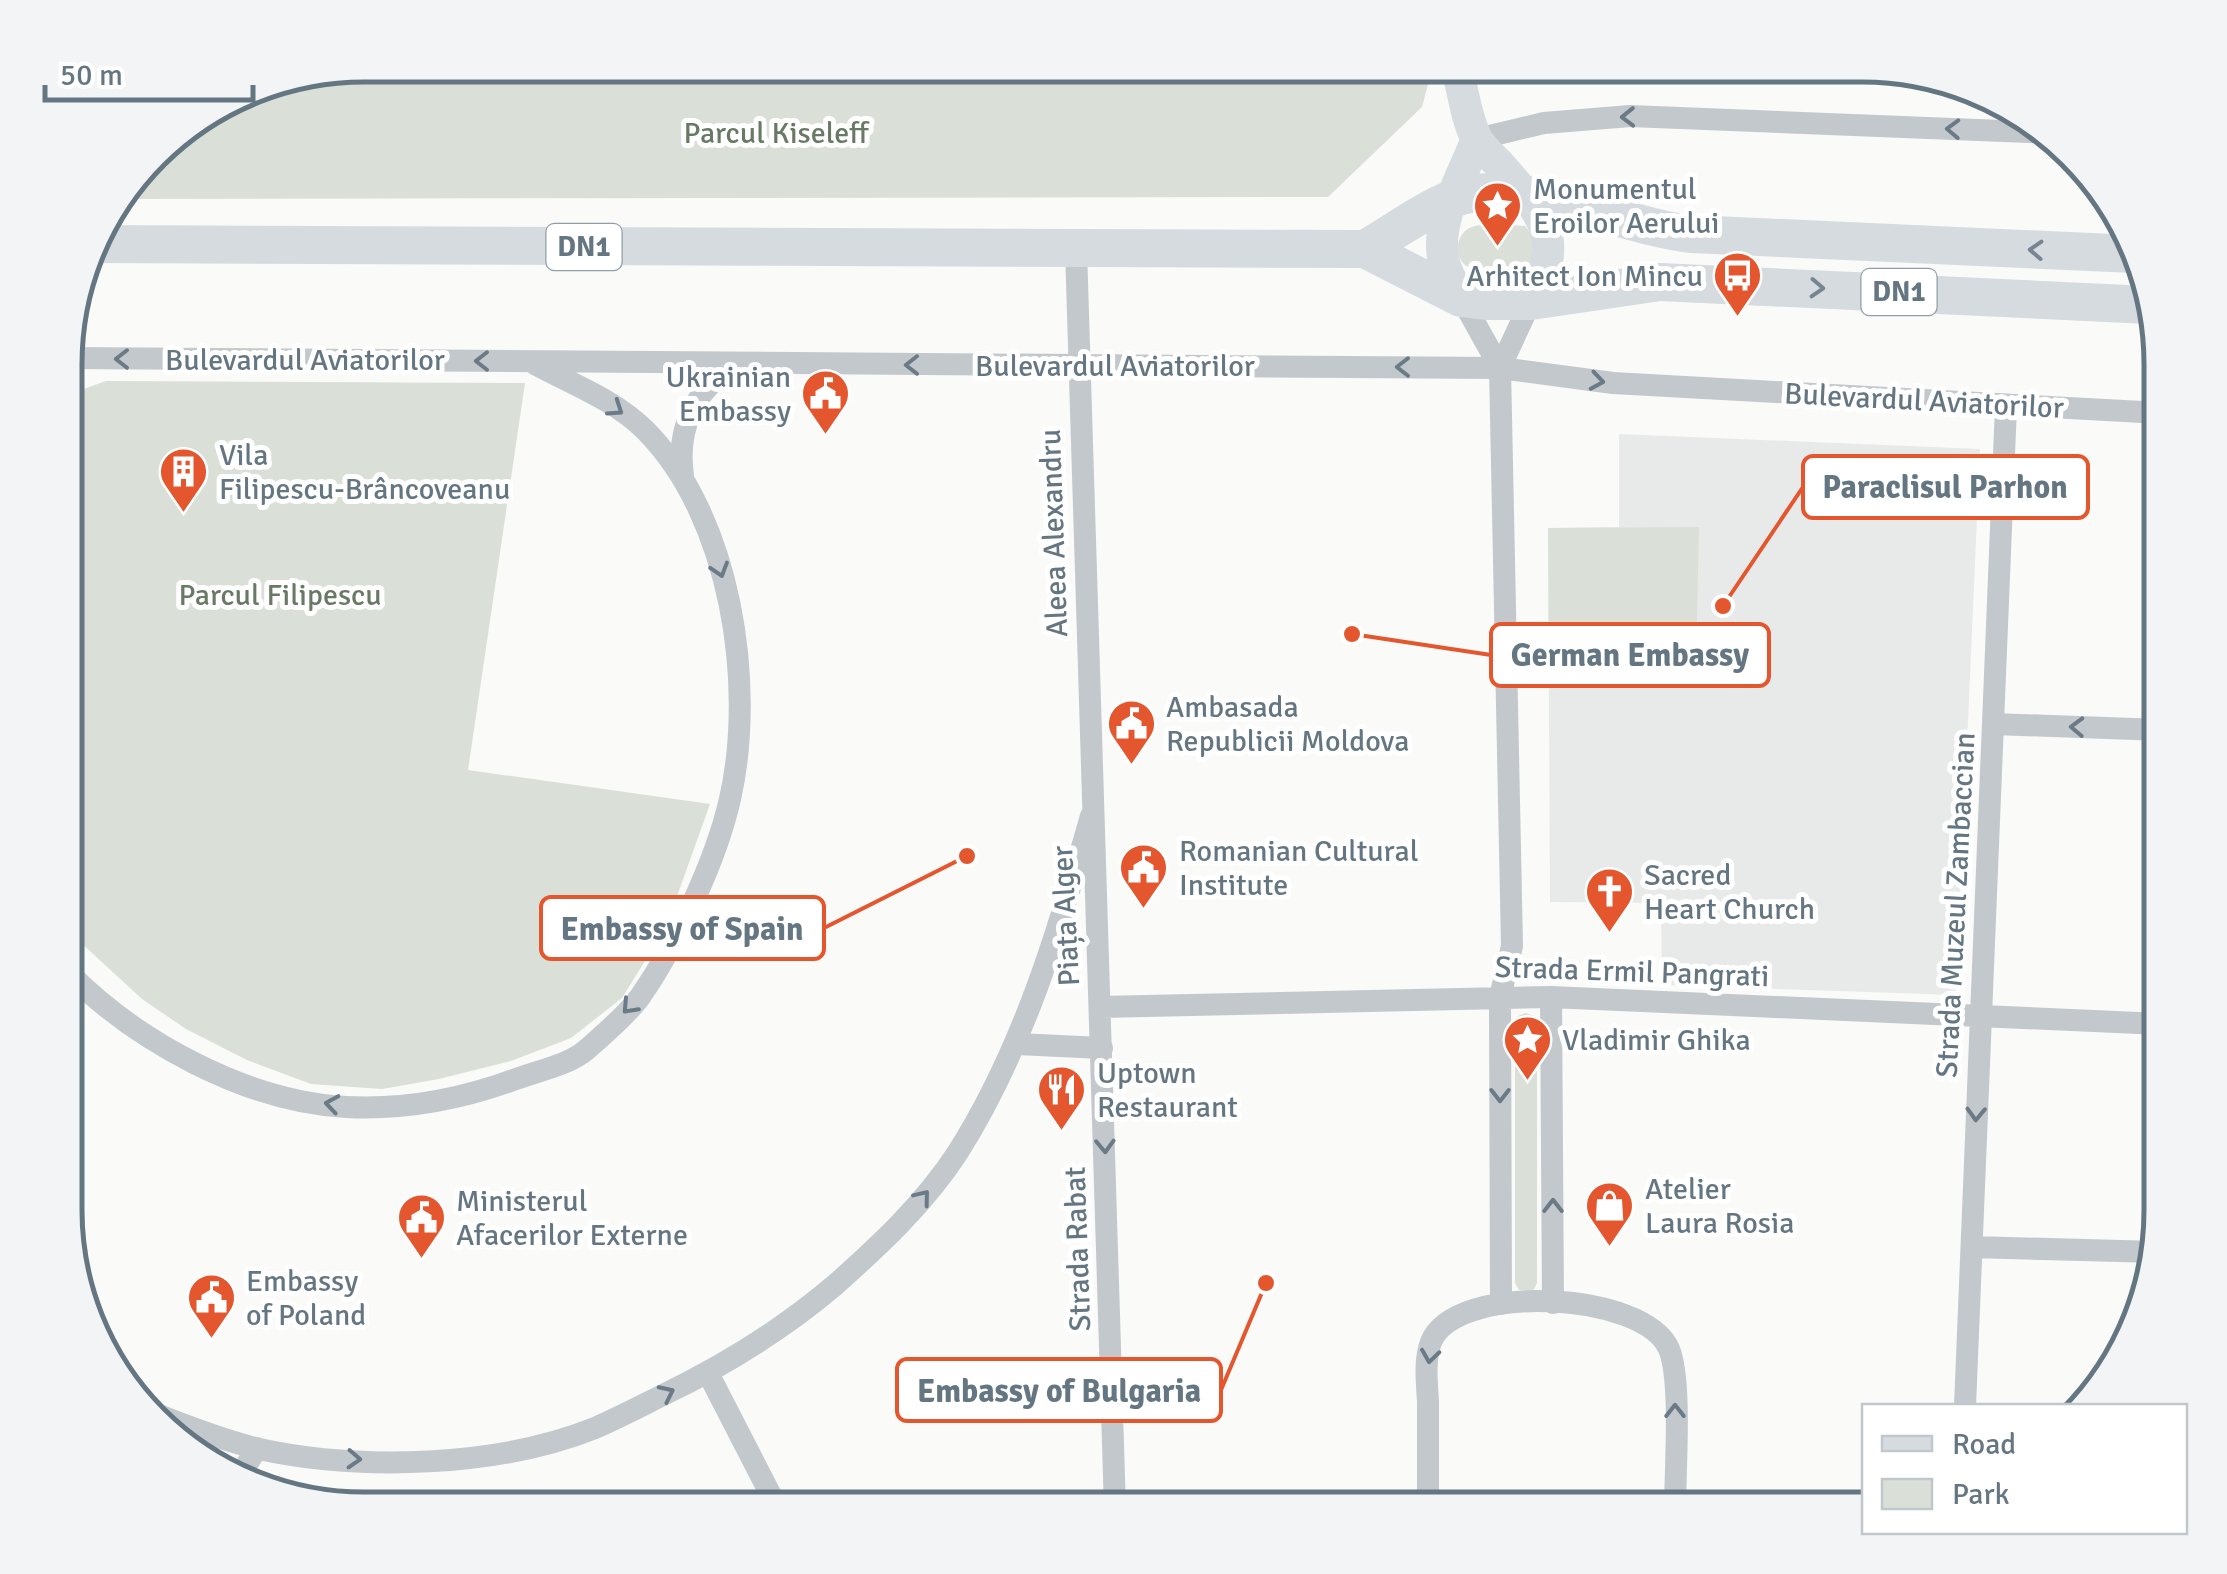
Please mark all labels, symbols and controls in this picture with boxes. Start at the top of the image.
scale bar [45,40,252,102]
text: 50 m [60,57,123,94]
one-way arrow [1620,106,1636,127]
park label: Parcul Kiseleff [684,115,870,152]
one-way arrow [1944,119,1960,140]
place label: Monumentul Eroilor Aerului [1533,171,1719,242]
place icon: Monumentul Eroilor Aerului [1472,180,1524,248]
road number: DN1 [546,224,622,270]
one-way arrow [2028,239,2044,260]
bus stop icon: Arhitect Ion Mincu [1712,250,1764,318]
place label: Arhitect Ion Mincu [1466,258,1703,295]
road number: DN1 [1862,269,1936,315]
one-way arrow [1809,277,1825,298]
street label: Bulevardul Aviatorilor [165,342,445,379]
one-way arrow [113,348,128,370]
street label: Bulevardul Aviatorilor [975,348,1255,385]
one-way arrow [473,350,488,372]
one-way arrow [903,354,918,376]
one-way arrow [1394,356,1410,378]
place label: Ukrainian Embassy [666,359,791,430]
public building icon: Ukrainian Embassy [800,368,852,436]
one-way arrow [1588,369,1605,390]
street label: Bulevardul Aviatorilor [1783,375,2065,427]
one-way arrow [605,396,623,415]
street label: Aleea Alexandru [1032,428,1076,638]
place label: Vila Filipescu-Brâncoveanu [219,437,510,508]
building icon: Vila Filipescu-Brâncoveanu [158,446,210,514]
callout: Paraclisul Parhon [1803,456,2088,518]
text: Paraclisul Parhon [1822,468,2068,507]
one-way arrow [708,560,729,577]
park label: Parcul Filipescu [178,577,382,614]
callout: German Embassy [1491,624,1769,686]
text: German Embassy [1511,636,1749,675]
place label: Ambasada Republicii Moldova [1166,689,1409,760]
public building icon: Ambasada Republicii Moldova [1105,698,1157,766]
one-way arrow [2069,717,2085,738]
street label: Strada Muzeul Zambaccian [1928,731,1984,1079]
place label: Romanian Cultural Institute [1179,833,1418,904]
public building icon: Romanian Cultural Institute [1118,842,1170,910]
street label: Piața Alger [1044,845,1088,987]
place label: Sacred Heart Church [1644,857,1815,928]
church icon: Sacred Heart Church [1583,866,1635,934]
callout: Embassy of Spain [541,897,824,959]
text: Embassy of Spain [561,910,803,949]
street label: Strada Ermil Pangrati [1494,949,1770,995]
one-way arrow [623,995,641,1014]
place icon: Vladimir Ghika [1501,1014,1553,1082]
place label: Vladimir Ghika [1562,1022,1751,1059]
place label: Uptown Restaurant [1097,1055,1238,1126]
restaurant icon: Uptown Restaurant [1036,1064,1088,1132]
one-way arrow [1489,1088,1511,1103]
one-way arrow [324,1095,340,1116]
one-way arrow [1966,1107,1987,1123]
one-way arrow [1094,1138,1115,1154]
street label: Strada Rabat [1057,1166,1099,1332]
place label: Atelier Laura Rosia [1645,1171,1794,1242]
shop icon: Atelier Laura Rosia [1584,1180,1636,1248]
place label: Ministerul Afacerilor Externe [456,1183,688,1254]
one-way arrow [911,1191,929,1209]
public building icon: Ministerul Afacerilor Externe [395,1192,447,1260]
one-way arrow [1542,1197,1563,1213]
place label: Embassy of Poland [246,1263,366,1334]
public building icon: Embassy of Poland [185,1272,237,1340]
one-way arrow [1420,1348,1441,1364]
callout: Embassy of Bulgaria [897,1359,1221,1421]
text: Embassy of Bulgaria [917,1372,1201,1411]
one-way arrow [657,1386,675,1406]
one-way arrow [1664,1403,1686,1418]
legend [1862,1404,2187,1534]
text: Road [1952,1426,2016,1463]
one-way arrow [346,1448,362,1469]
text: Park [1952,1476,2010,1513]

